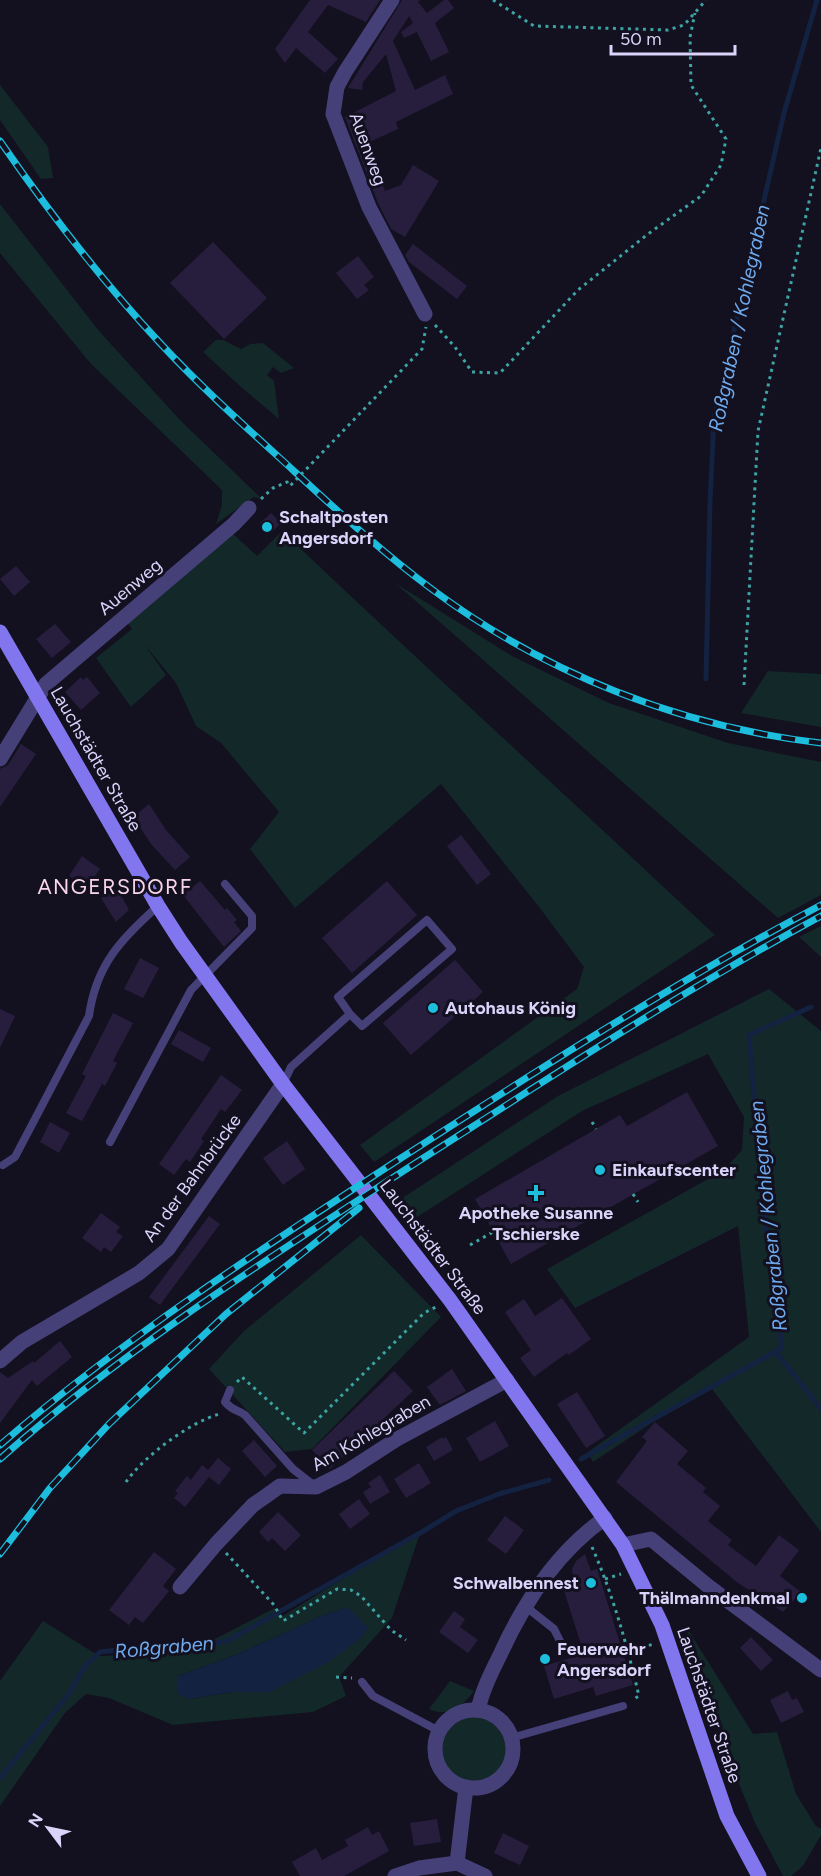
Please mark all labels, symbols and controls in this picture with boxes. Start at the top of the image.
scale bar [611,18,736,56]
text: 50 m [620,28,662,50]
street label: Auenweg [345,109,391,189]
water label: Roßgraben / Kohlegraben [703,202,775,434]
place label: Schaltposten Angersdorf [279,506,388,549]
marker: Schaltposten Angersdorf [260,520,274,534]
street label: Auenweg [94,554,166,620]
street label: Lauchstädter Straße [46,683,146,835]
district label: ANGERSDORF [37,874,193,899]
place label: Autohaus König [445,997,576,1019]
marker: Autohaus König [426,1001,440,1015]
water label: Roßgraben / Kohlegraben [744,1100,792,1332]
street label: An der Bahnbrücke [138,1110,246,1246]
place label: Einkaufscenter [612,1159,736,1181]
marker: Einkaufscenter [593,1163,607,1177]
street label: Lauchstädter Straße [375,1175,491,1319]
marker: Apotheke Susanne Tschierske [529,1186,543,1200]
place label: Apotheke Susanne Tschierske [459,1202,613,1245]
street label: Am Kohlegraben [308,1390,434,1476]
place label: Schwalbennest [453,1572,579,1594]
marker: Schwalbennest [584,1576,598,1590]
place label: Thälmanndenkmal [639,1587,790,1609]
marker: Thälmanndenkmal [795,1591,809,1605]
street label: Lauchstädter Straße [672,1624,746,1786]
water label: Roßgraben [113,1631,215,1663]
place label: Feuerwehr Angersdorf [557,1638,652,1681]
marker: Feuerwehr Angersdorf [538,1652,552,1666]
north arrow [18,1798,78,1858]
text: N [24,1810,47,1831]

